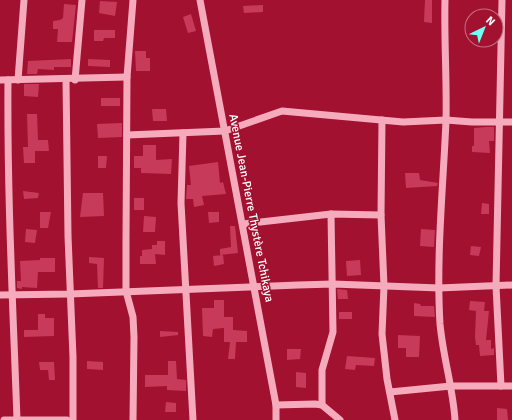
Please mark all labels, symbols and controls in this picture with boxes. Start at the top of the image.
north arrow [464,8,504,48]
text: N [483,14,498,28]
street label: Avenue Jean-Pierre Thystère Tchikaya [225,113,277,303]

